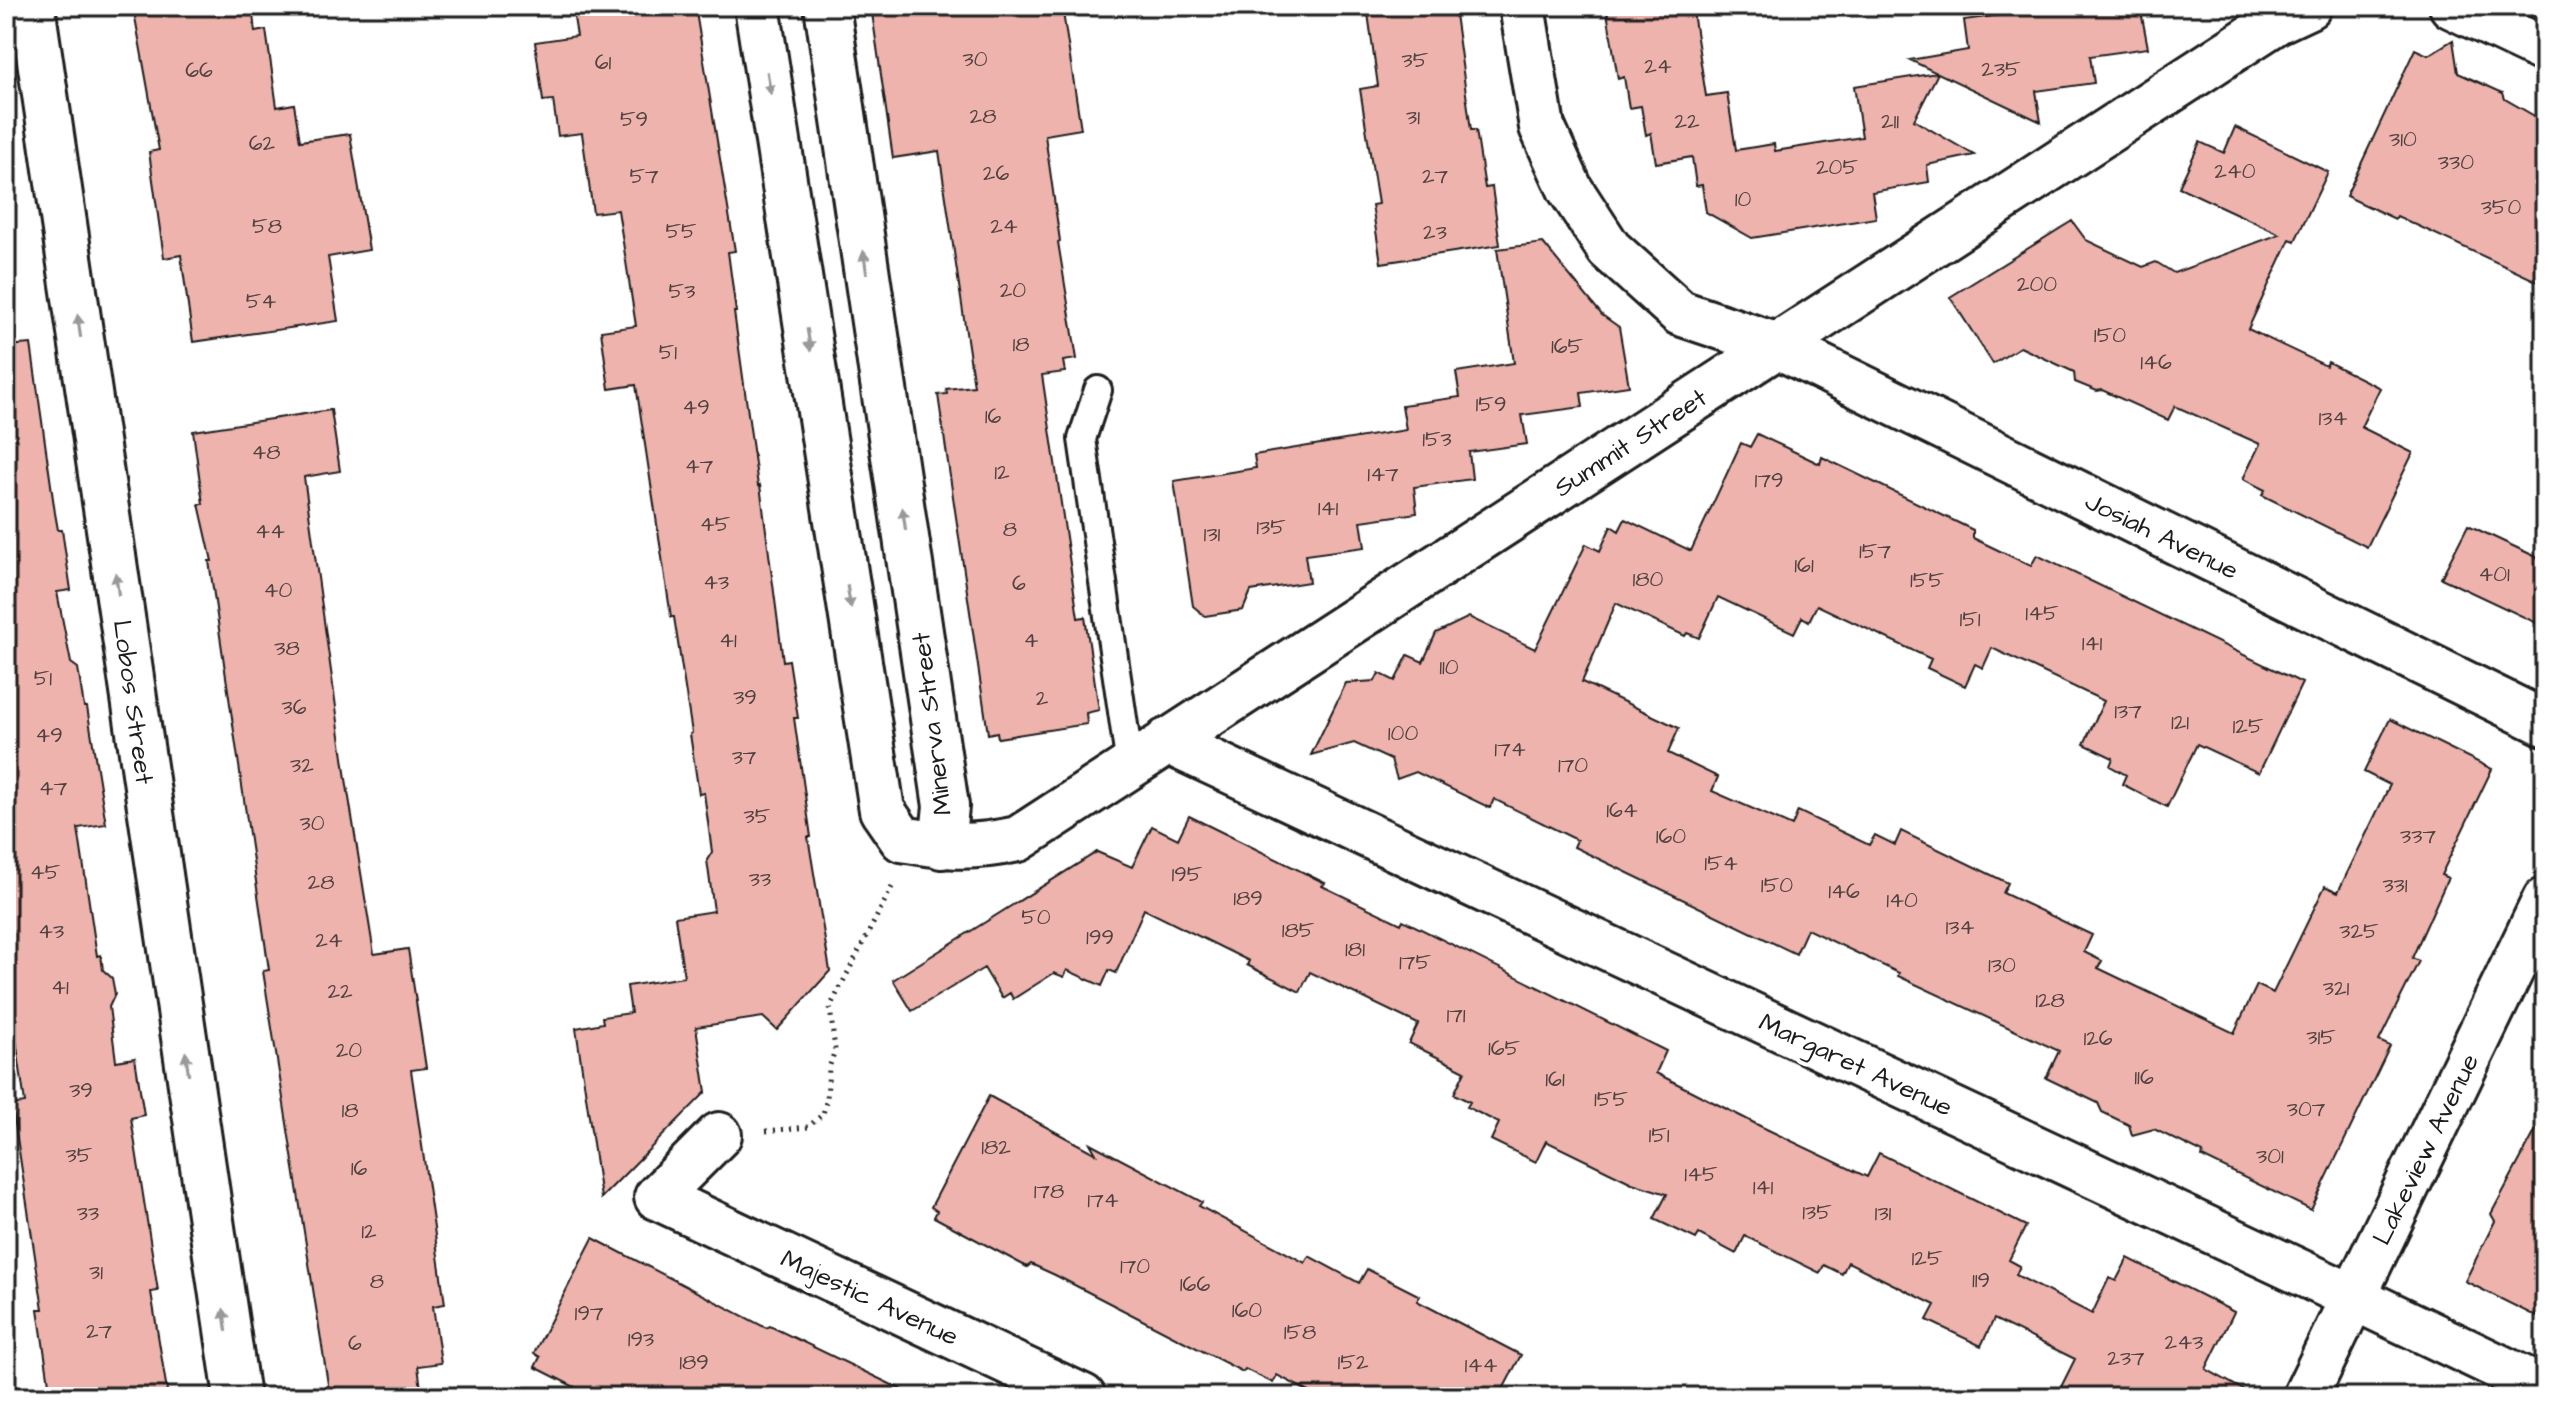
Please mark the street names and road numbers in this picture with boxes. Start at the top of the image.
street label: Summit Street [1547,380,1714,506]
street label: Josiah Avenue [2079,483,2244,589]
street label: Lobos Street [104,618,162,787]
street label: Minerva Street [903,630,961,817]
street label: Margaret Avenue [1752,1004,1958,1127]
street label: Lakeview Avenue [2364,1048,2488,1251]
street label: Majestic Avenue [775,1241,964,1355]

